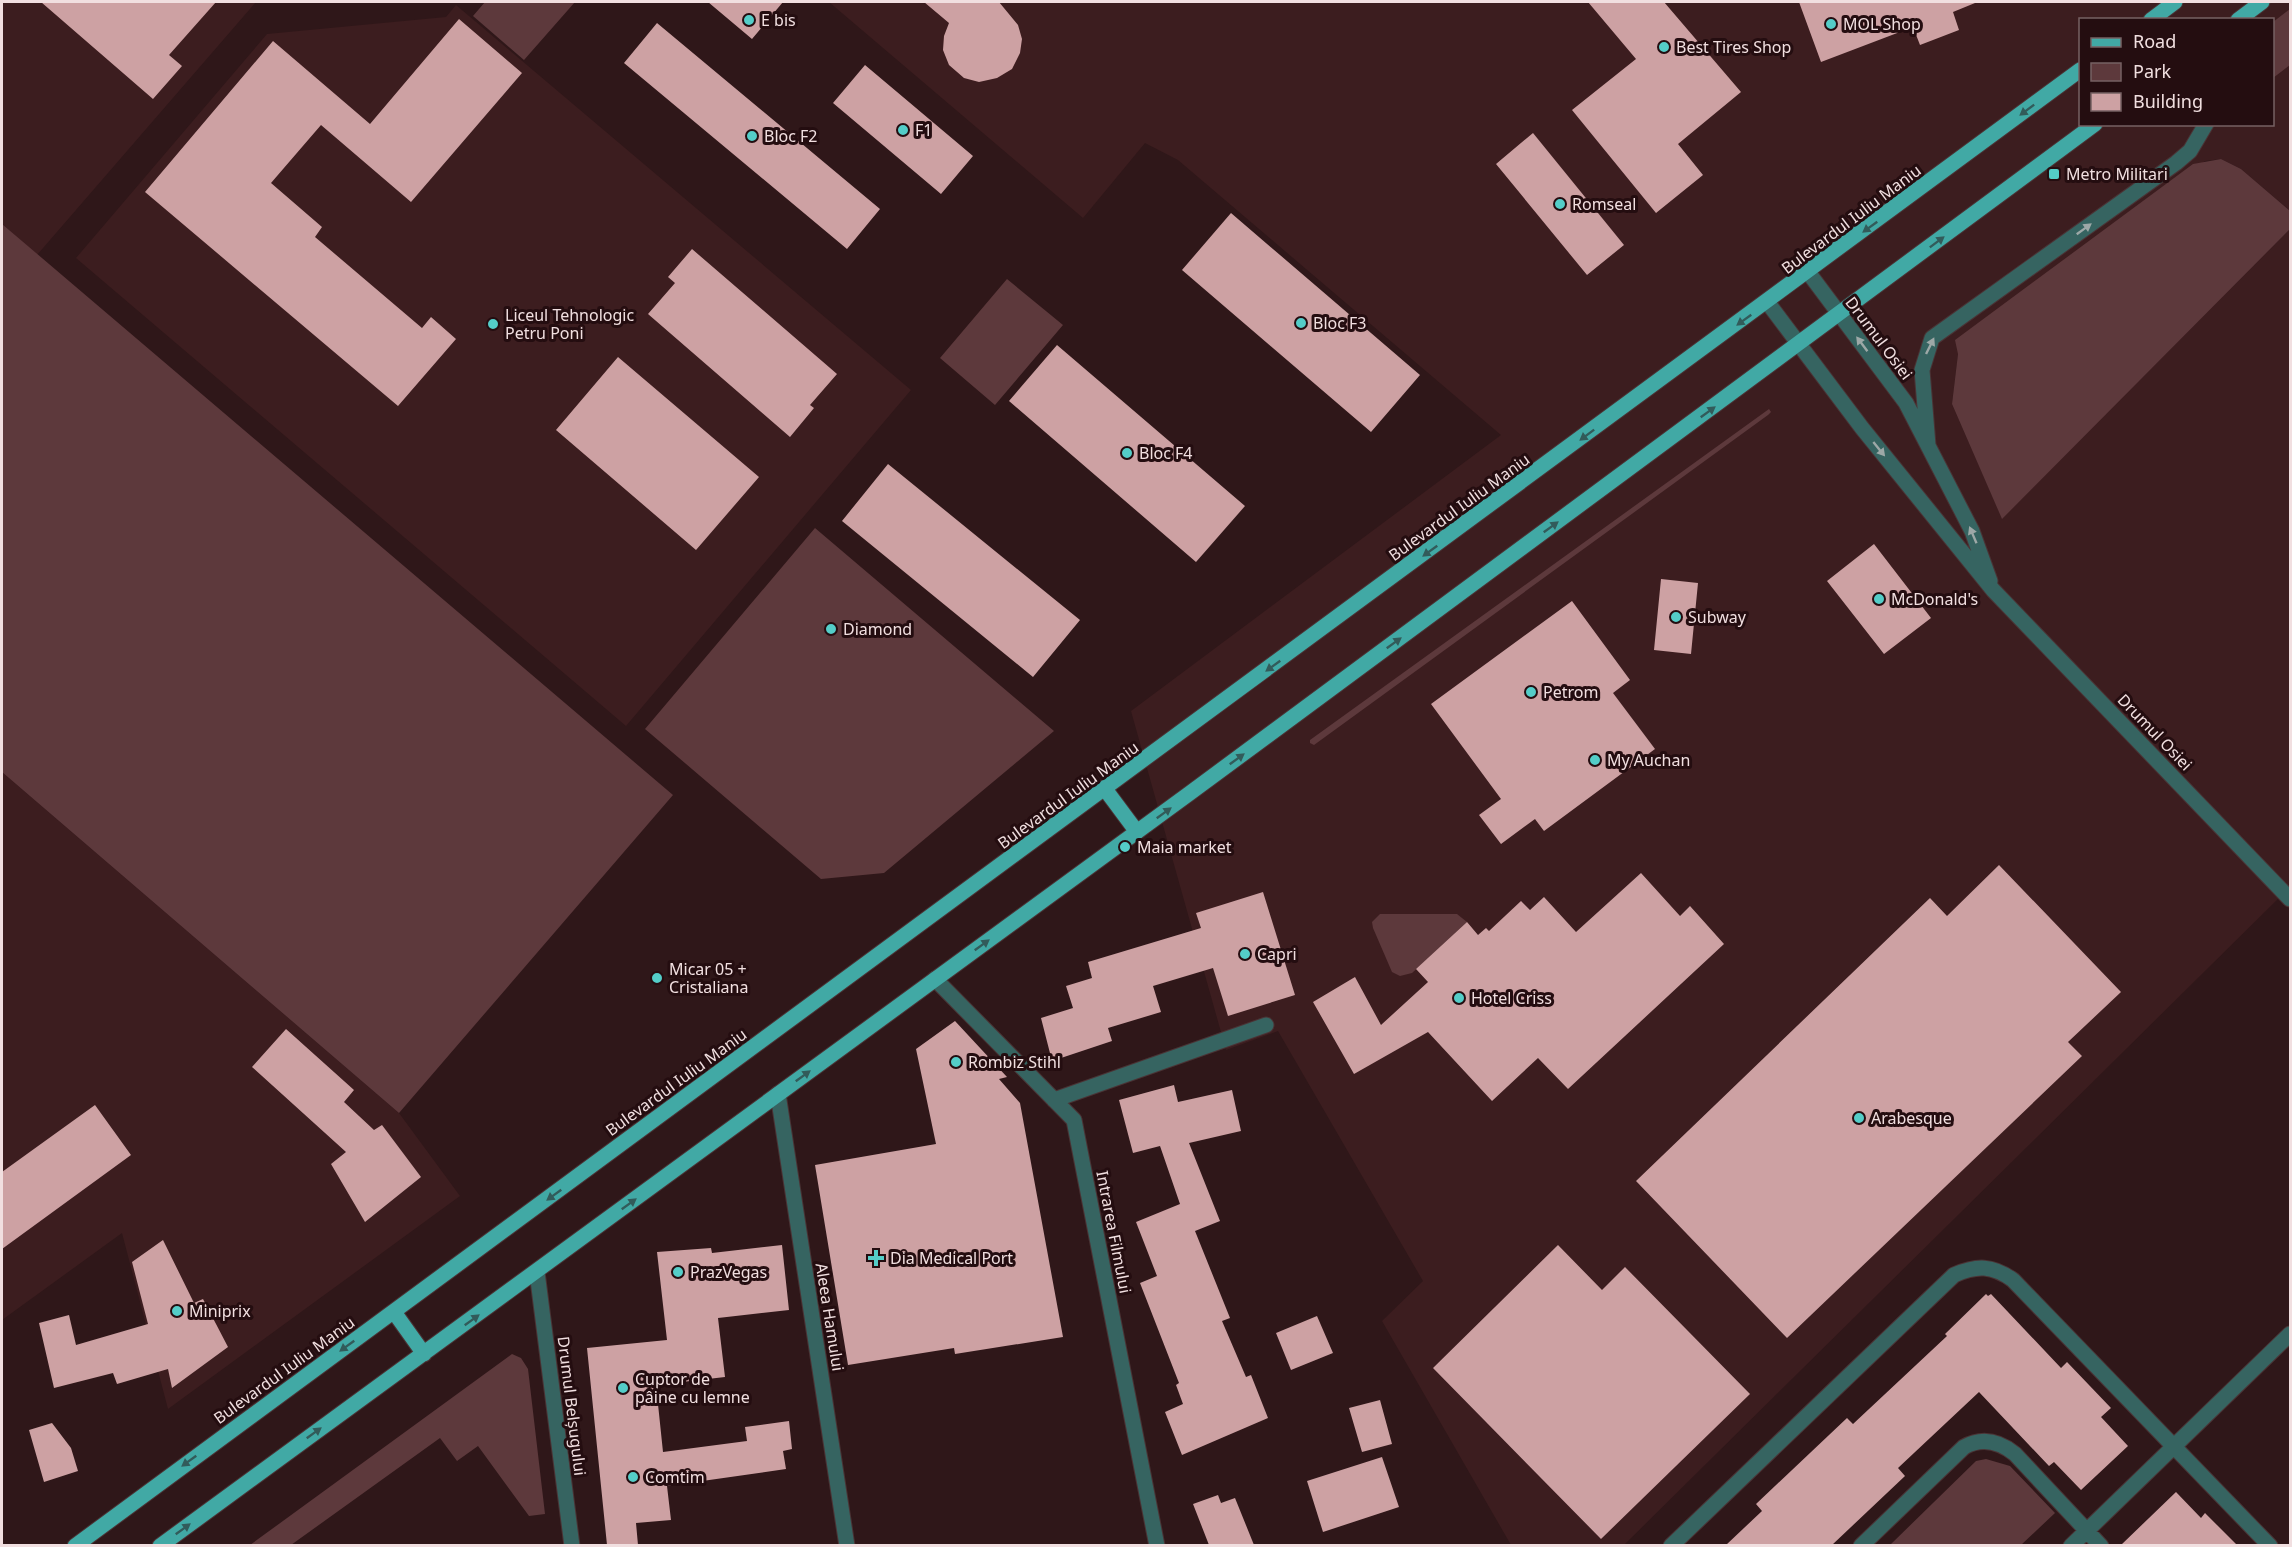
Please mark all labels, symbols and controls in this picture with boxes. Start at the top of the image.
place label: E bis [761,9,796,31]
marker: E bis [742,13,756,27]
place label: MOL Shop [1843,13,1921,35]
marker: MOL Shop [1824,17,1838,31]
legend [2079,18,2274,126]
text: Road [2133,29,2176,53]
place label: Best Tires Shop [1676,36,1791,58]
marker: Best Tires Shop [1657,40,1671,54]
text: Park [2133,59,2171,83]
text: Building [2133,89,2203,113]
one-way arrow [2019,104,2034,116]
place label: F1 [915,119,932,141]
marker: F1 [896,123,910,137]
place label: Bloc F2 [764,125,818,147]
marker: Bloc F2 [745,129,759,143]
street label: Bulevardul Iuliu Maniu [1777,159,1925,279]
place label: Metro Militari [2066,163,2168,185]
marker: Metro Militari [2047,167,2061,181]
place label: Romseal [1572,193,1636,215]
marker: Romseal [1553,197,1567,211]
one-way arrow [1863,221,1879,233]
one-way arrow [2077,224,2092,236]
one-way arrow [1929,235,1945,248]
street label: Drumul Osiei [1840,292,1918,384]
place label: Liceul Tehnologic Petru Poni [505,304,634,344]
place label: Bloc F3 [1313,312,1367,334]
one-way arrow [1737,314,1753,326]
marker: Bloc F3 [1294,316,1308,330]
marker: Liceul Tehnologic Petru Poni [486,317,500,331]
one-way arrow [1856,336,1868,351]
one-way arrow [1925,338,1934,355]
one-way arrow [1701,406,1716,418]
one-way arrow [1579,429,1595,441]
one-way arrow [1872,441,1885,457]
place label: Bloc F4 [1139,442,1193,464]
marker: Bloc F4 [1120,446,1134,460]
street label: Bulevardul Iuliu Maniu [1384,448,1534,566]
one-way arrow [1543,521,1559,533]
one-way arrow [1968,525,1978,543]
one-way arrow [1423,544,1438,556]
place label: McDonald's [1891,588,1978,610]
marker: McDonald's [1872,592,1886,606]
place label: Subway [1688,606,1747,628]
marker: Subway [1669,610,1683,624]
place label: Diamond [843,618,912,640]
marker: Diamond [824,622,838,636]
one-way arrow [1386,637,1402,649]
one-way arrow [1265,660,1281,672]
place label: Petrom [1543,681,1598,703]
marker: Petrom [1524,685,1538,699]
street label: Drumul Osiei [2113,689,2197,775]
street label: Bulevardul Iuliu Maniu [993,736,1143,854]
place label: My Auchan [1607,749,1690,771]
one-way arrow [1230,753,1245,765]
marker: My Auchan [1588,753,1602,767]
one-way arrow [1156,807,1171,819]
place label: Maia market [1137,836,1232,858]
marker: Maia market [1118,840,1132,854]
one-way arrow [974,939,990,951]
place label: Capri [1257,943,1297,965]
marker: Capri [1238,947,1252,961]
place label: Micar 05 + Cristaliana [669,958,748,998]
marker: Micar 05 + Cristaliana [650,971,664,985]
place label: Hotel Criss [1471,987,1552,1009]
marker: Hotel Criss [1452,991,1466,1005]
street label: Bulevardul Iuliu Maniu [601,1023,751,1141]
place label: Rombiz Stihl [968,1051,1061,1073]
marker: Rombiz Stihl [949,1055,963,1069]
one-way arrow [794,1070,810,1082]
place label: Arabesque [1871,1107,1952,1129]
marker: Arabesque [1852,1111,1866,1125]
street label: Intrarea Filmului [1091,1169,1137,1295]
one-way arrow [546,1188,561,1200]
one-way arrow [620,1198,636,1210]
place label: Dia Medical Port [890,1247,1013,1269]
marker: Dia Medical Port [867,1249,885,1267]
place label: PrazVegas [690,1261,767,1283]
street label: Aleea Hamului [811,1261,849,1373]
marker: PrazVegas [671,1265,685,1279]
place label: Miniprix [189,1300,251,1322]
marker: Miniprix [170,1304,184,1318]
street label: Bulevardul Iuliu Maniu [209,1311,359,1429]
one-way arrow [464,1314,479,1326]
street label: Drumul Belșugului [553,1335,591,1477]
one-way arrow [339,1340,355,1352]
place label: Cuptor de pâine cu lemne [635,1368,750,1408]
marker: Cuptor de pâine cu lemne [616,1381,630,1395]
one-way arrow [307,1428,322,1440]
one-way arrow [182,1455,198,1467]
place label: Comtim [645,1466,705,1488]
marker: Comtim [626,1470,640,1484]
one-way arrow [174,1523,190,1535]

